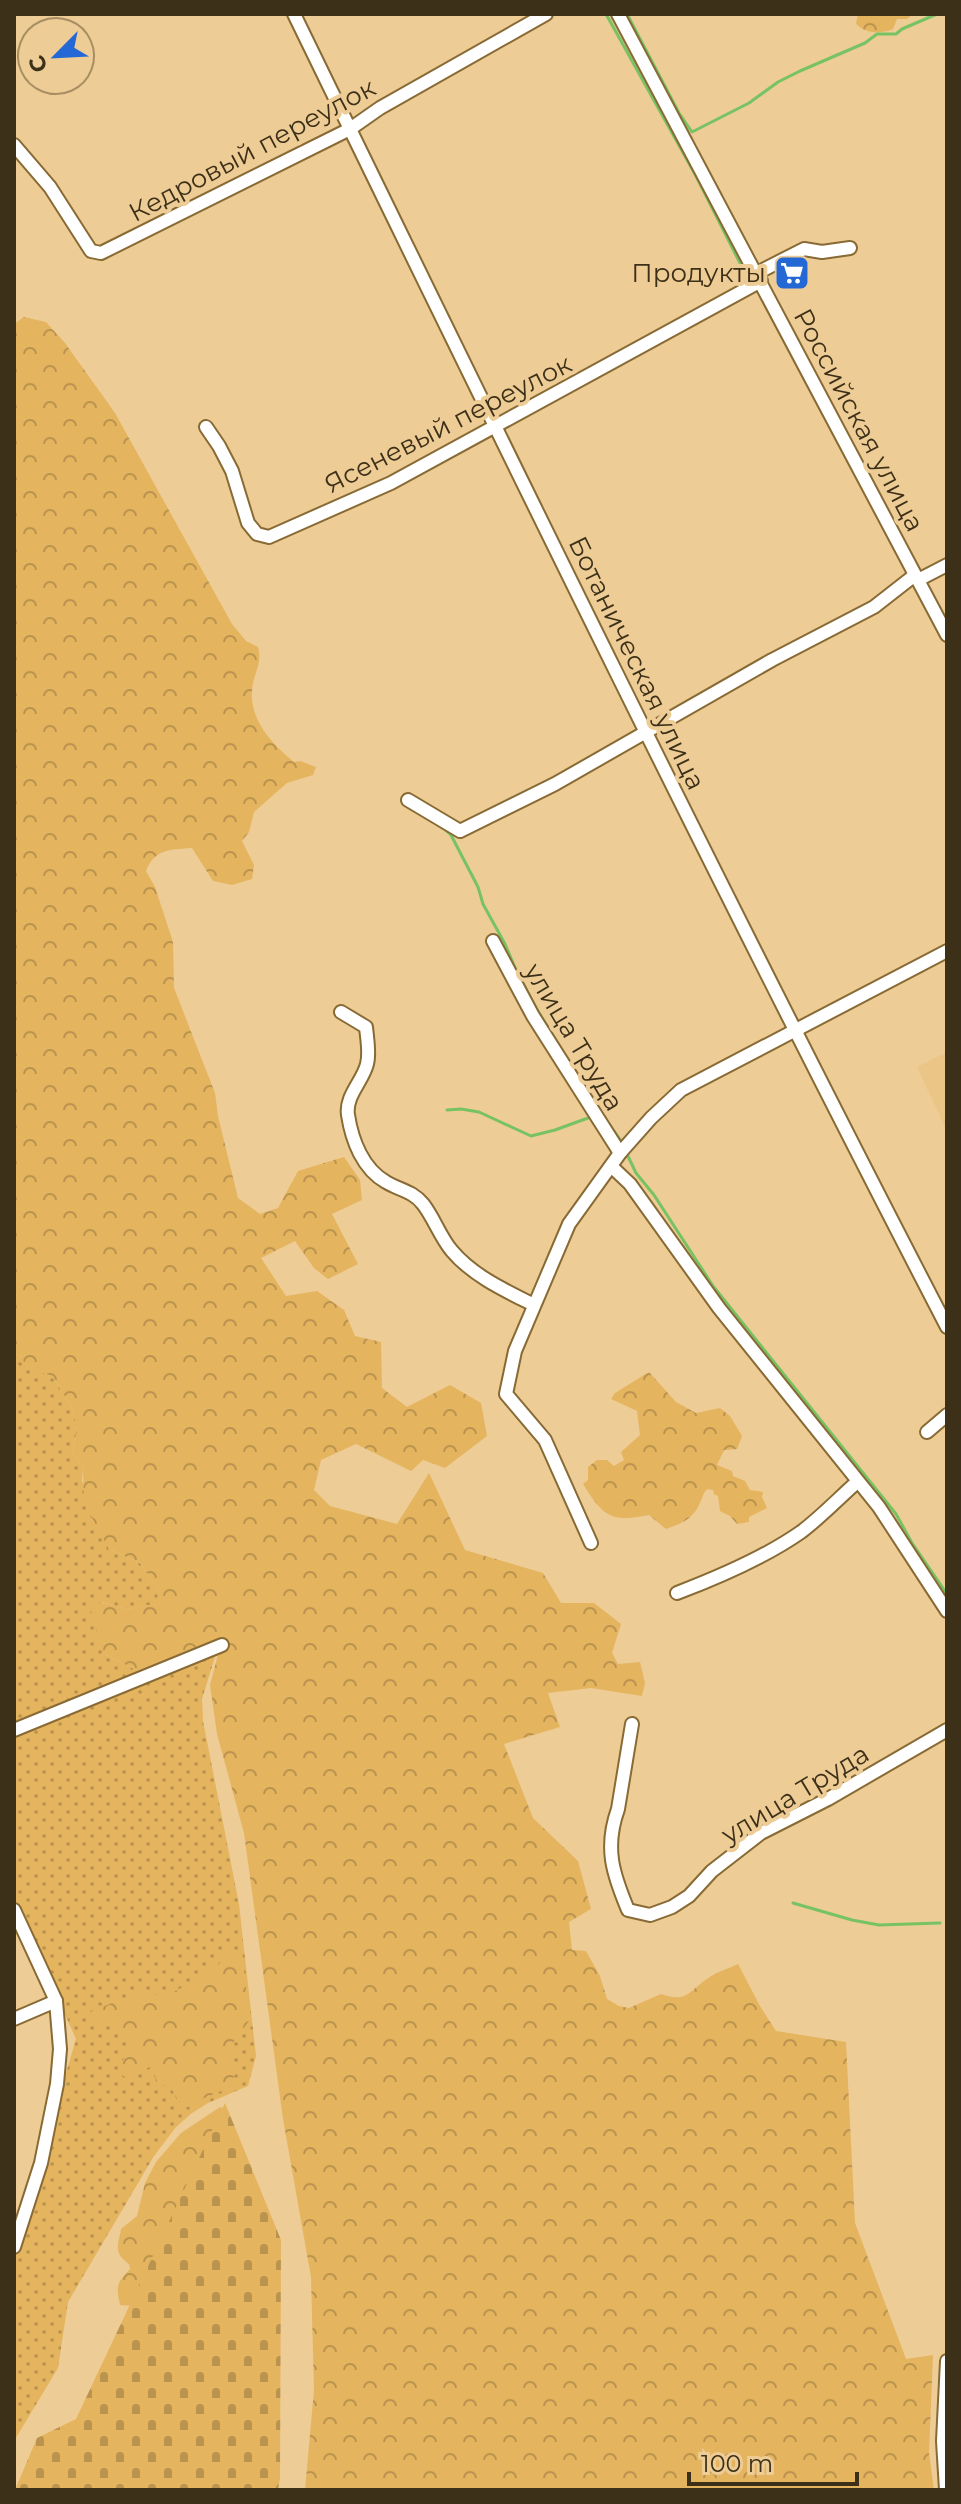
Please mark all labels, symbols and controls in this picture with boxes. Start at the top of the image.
north arrow [16,16,96,96]
text: С [23,51,54,77]
street label: Кедровый переулок [123,71,381,229]
supermarket icon: Продукты [773,254,811,292]
place label: Продукты [631,257,766,289]
street label: Российская улица [787,303,931,537]
street label: Ясеневый переулок [319,348,577,500]
street label: Ботаническая улица [562,531,712,795]
street label: улица Труда [517,957,631,1117]
street label: улица Труда [715,1737,875,1851]
scale bar [689,2436,857,2486]
text: 100 m [701,2449,773,2478]

